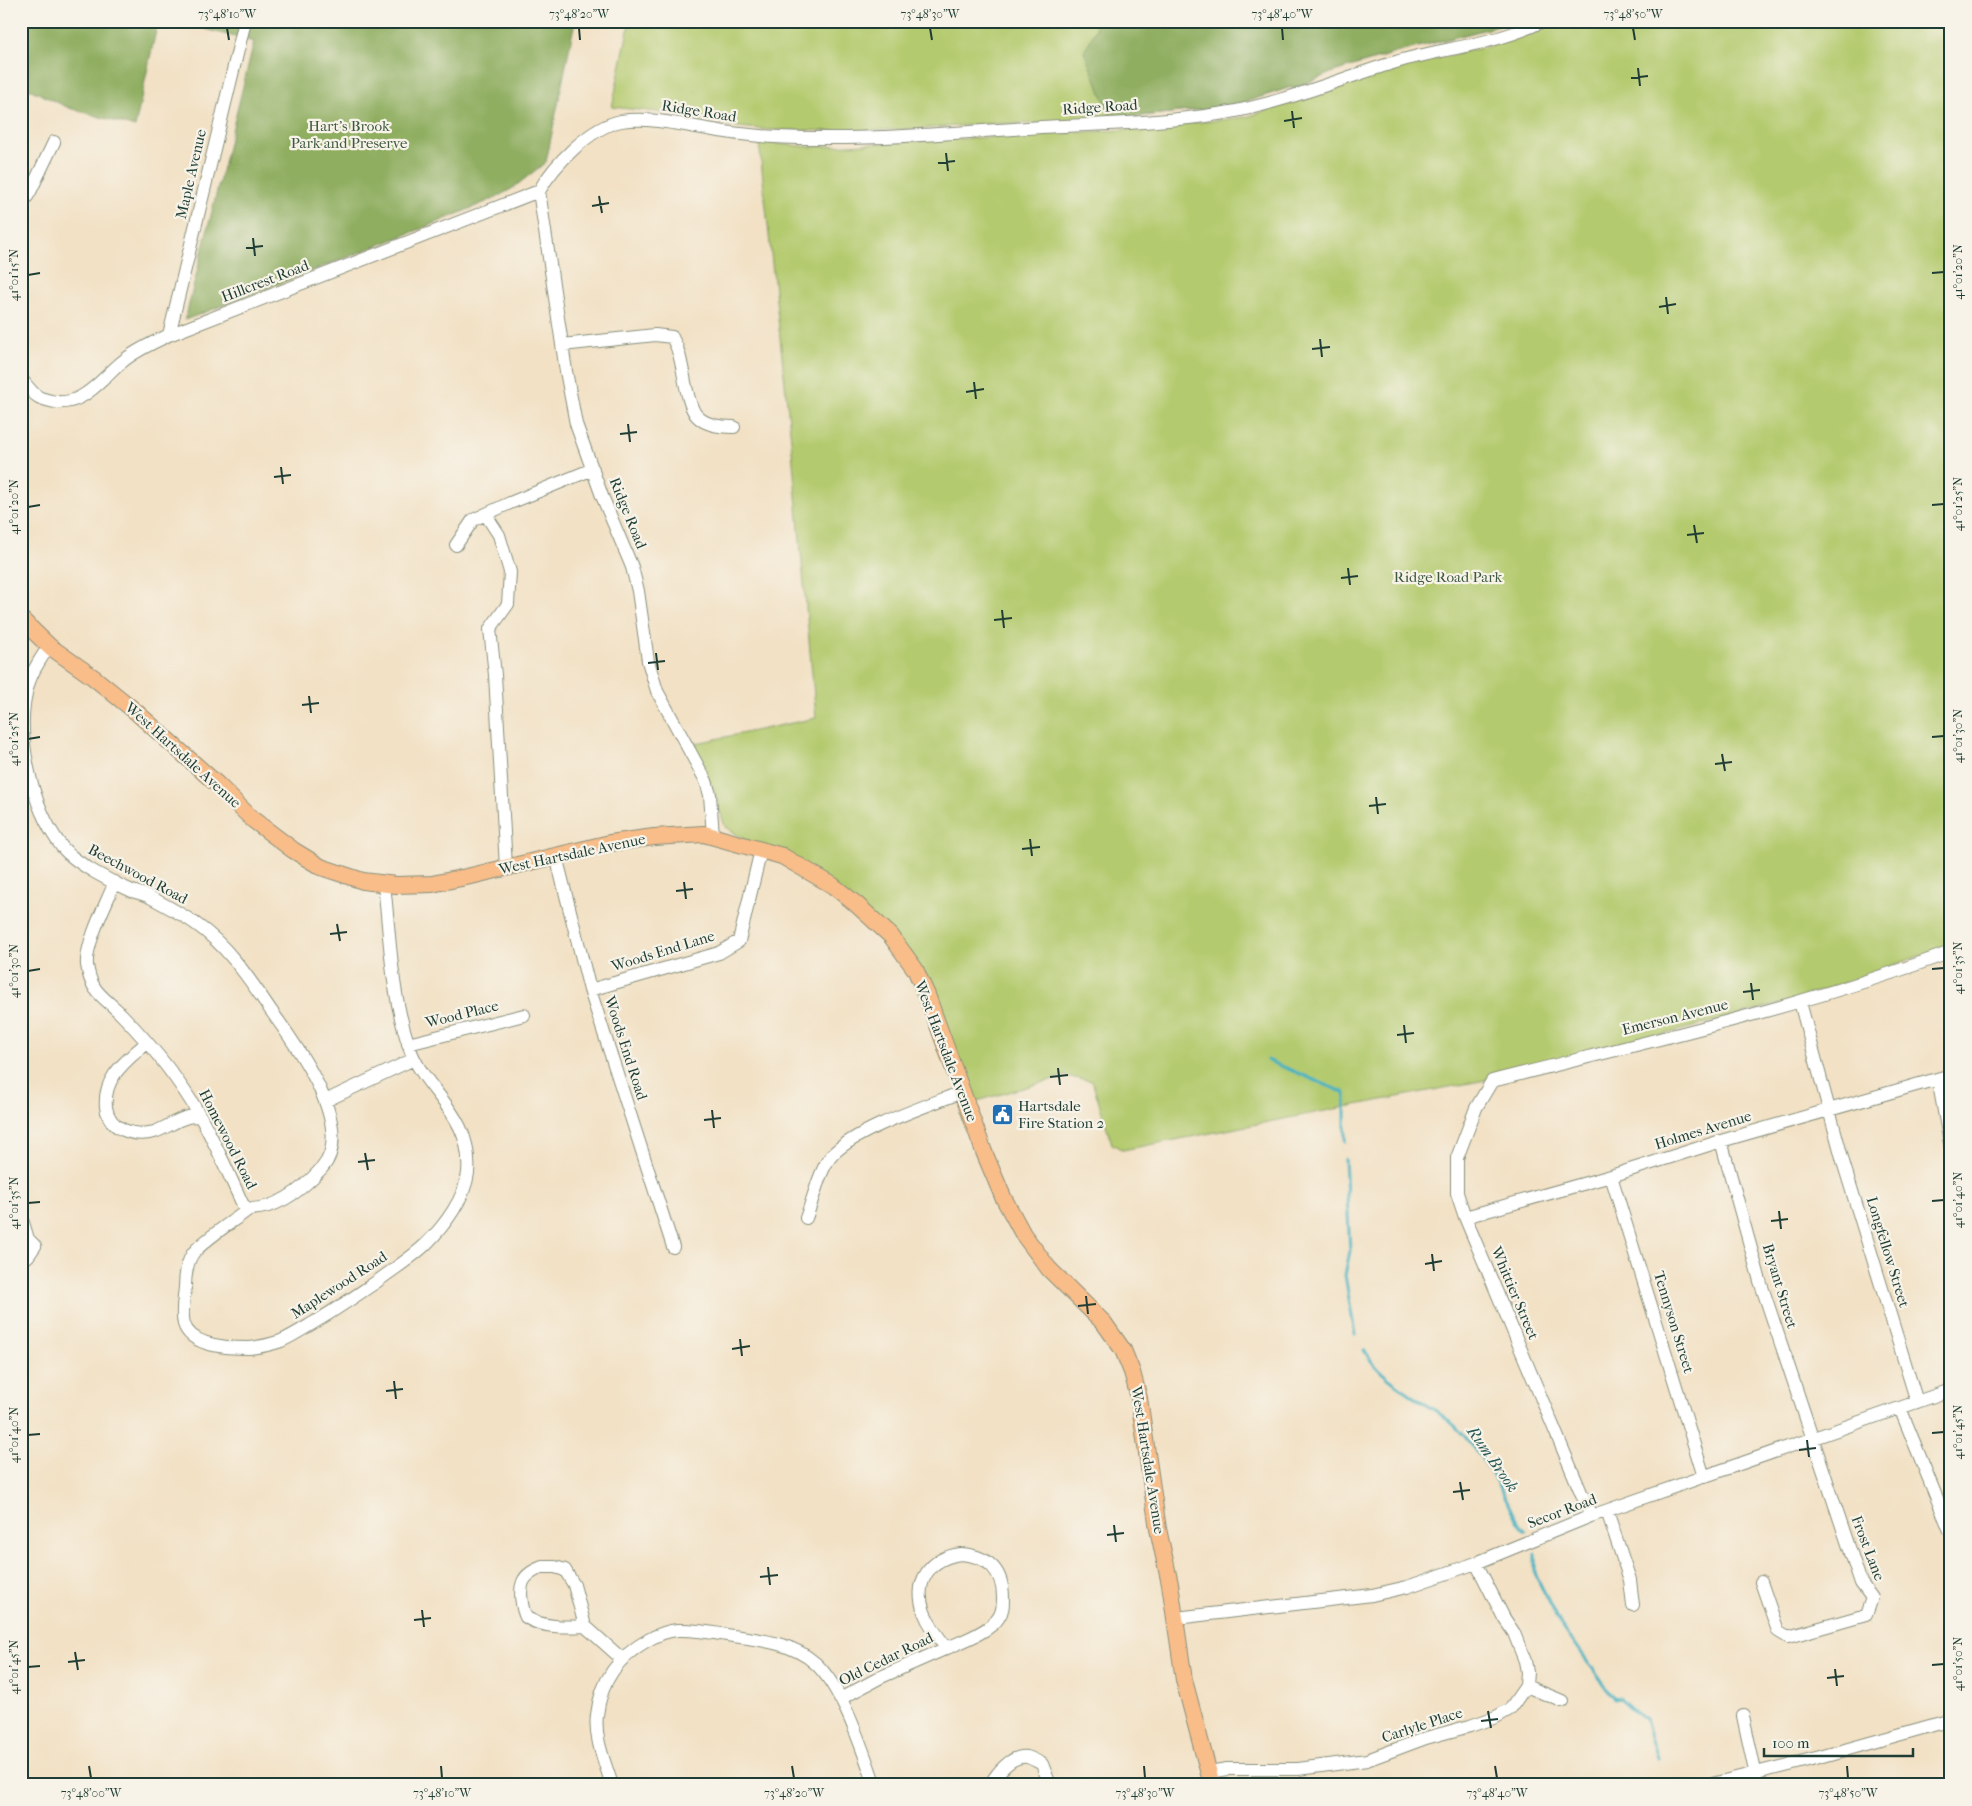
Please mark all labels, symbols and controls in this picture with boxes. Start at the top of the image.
text: 73°48'10"W [198,7,257,21]
text: 73°48'20"W [549,7,610,21]
text: 73°48'30"W [901,7,961,21]
text: 73°48'40"W [1252,7,1314,21]
text: 73°48'50"W [1604,7,1664,21]
street label: Ridge Road [1062,95,1139,119]
street label: Ridge Road [660,96,738,126]
park label: Hart's Brook Park and Preserve [291,117,408,152]
street label: Maple Avenue [172,127,210,221]
text: 41°01'20"N [1951,244,1965,300]
text: 41°01'15"N [7,249,21,301]
street label: Hillcrest Road [219,256,312,306]
street label: Ridge Road [606,475,651,552]
text: 41°01'25"N [1951,477,1965,531]
text: 41°01'20"N [7,479,21,535]
park label: Ridge Road Park [1394,568,1502,586]
street label: West Hartsdale Avenue [121,698,245,812]
text: 41°01'30"N [1951,709,1965,763]
text: 41°01'25"N [7,712,21,766]
street label: West Hartsdale Avenue [496,830,648,879]
street label: Beechwood Road [85,840,192,908]
street label: Woods End Lane [608,927,717,976]
text: 41°01'35"N [1951,941,1965,995]
text: 41°01'30"N [7,944,21,998]
street label: West Hartsdale Avenue [910,977,981,1125]
street label: Woods End Road [600,993,652,1103]
street label: Emerson Avenue [1620,995,1730,1039]
street label: Wood Place [423,996,501,1032]
street label: Homewood Road [195,1086,261,1193]
place label: Hartsdale Fire Station 2 [1018,1097,1105,1132]
public building icon: Hartsdale Fire Station 2 [990,1103,1014,1127]
street label: Holmes Avenue [1652,1107,1754,1153]
text: 41°01'40"N [1951,1172,1965,1228]
text: 41°01'35"N [7,1176,21,1230]
street label: Longfellow Street [1863,1194,1914,1310]
street label: Bryant Street [1759,1241,1802,1331]
street label: Whittier Street [1487,1243,1543,1343]
street label: Maplewood Road [288,1247,391,1323]
street label: Tennyson Street [1650,1269,1698,1376]
street label: West Hartsdale Avenue [1127,1384,1169,1536]
text: 41°01'45"N [1951,1405,1965,1459]
text: 41°01'40"N [7,1407,21,1463]
water label: Rum Brook [1463,1421,1523,1496]
street label: Secor Road [1525,1489,1600,1532]
street label: Frost Lane [1847,1513,1889,1584]
street label: Old Cedar Road [836,1628,937,1690]
text: 41°01'50"N [1951,1637,1965,1691]
text: 41°01'45"N [7,1640,21,1694]
street label: Carlyle Place [1379,1703,1465,1747]
scale bar [1764,1726,1913,1758]
text: 100 m [1772,1734,1810,1752]
text: 73°48'00"W [61,1786,122,1800]
text: 73°48'10"W [413,1786,472,1800]
text: 73°48'20"W [764,1786,825,1800]
text: 73°48'30"W [1116,1786,1176,1800]
text: 73°48'40"W [1467,1786,1529,1800]
text: 73°48'50"W [1819,1786,1879,1800]

